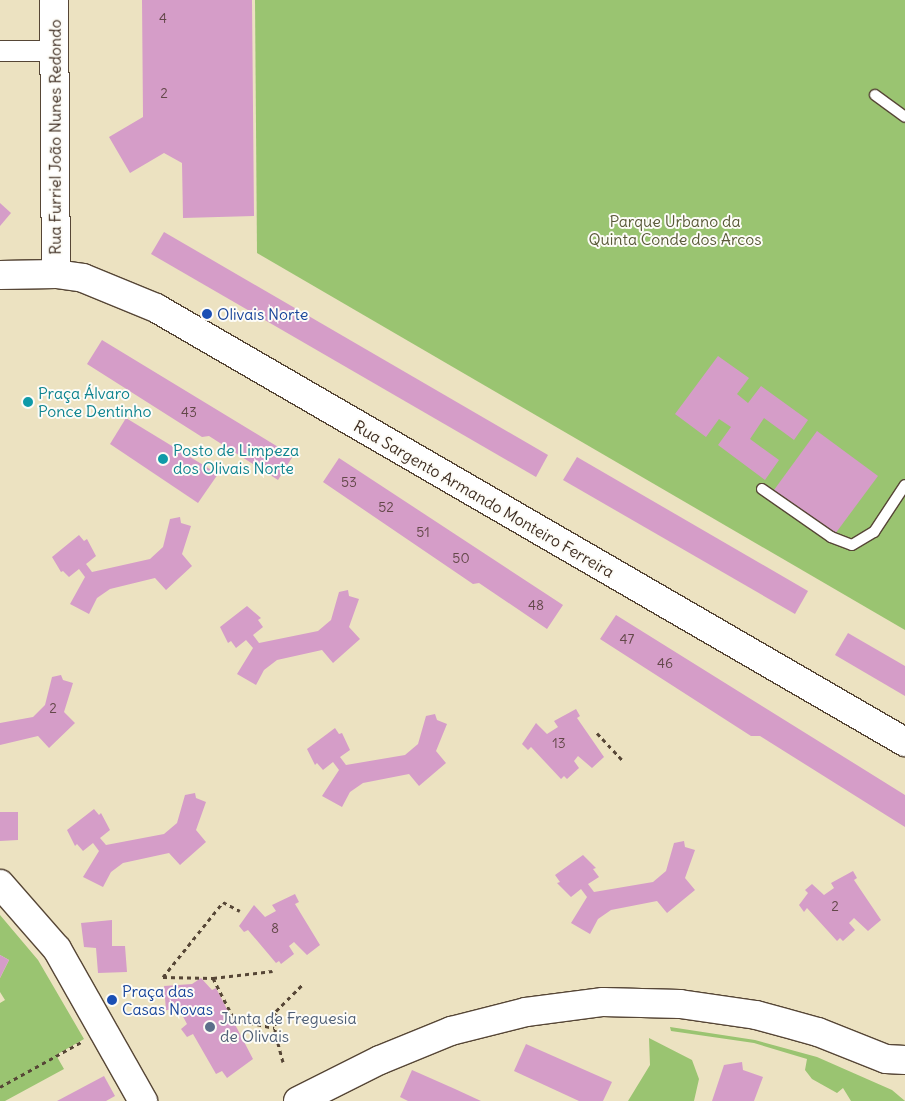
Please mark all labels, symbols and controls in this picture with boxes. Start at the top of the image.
house number: 4 [159,10,167,26]
street label: Rua Furriel João Nunes Redondo [45,19,65,255]
house number: 2 [160,85,168,101]
park label: Parque Urbano da Quinta Conde dos Arcos [588,211,762,249]
place label: Olivais Norte [217,304,308,324]
marker: Olivais Norte [201,308,213,320]
place label: Praça Álvaro Ponce Dentinho [38,383,151,421]
marker: Praça Álvaro Ponce Dentinho [22,396,34,408]
house number: 43 [181,404,197,420]
street label: Rua Sargento Armando Monteiro Ferreira [350,416,618,582]
place label: Posto de Limpeza dos Olivais Norte [173,440,299,478]
marker: Posto de Limpeza dos Olivais Norte [157,453,169,465]
house number: 53 [341,474,357,490]
house number: 52 [378,499,394,515]
house number: 51 [416,524,430,540]
house number: 50 [452,550,470,566]
house number: 48 [528,597,544,613]
house number: 47 [620,631,634,647]
house number: 46 [657,655,673,671]
house number: 2 [49,700,57,716]
house number: 13 [552,735,566,751]
house number: 2 [831,898,839,914]
house number: 8 [271,920,279,936]
place label: Praça das Casas Novas [122,981,213,1019]
marker: Praça das Casas Novas [106,994,118,1006]
place label: Junta de Freguesia de Olivais [220,1008,357,1046]
marker: Junta de Freguesia de Olivais [204,1021,216,1033]

